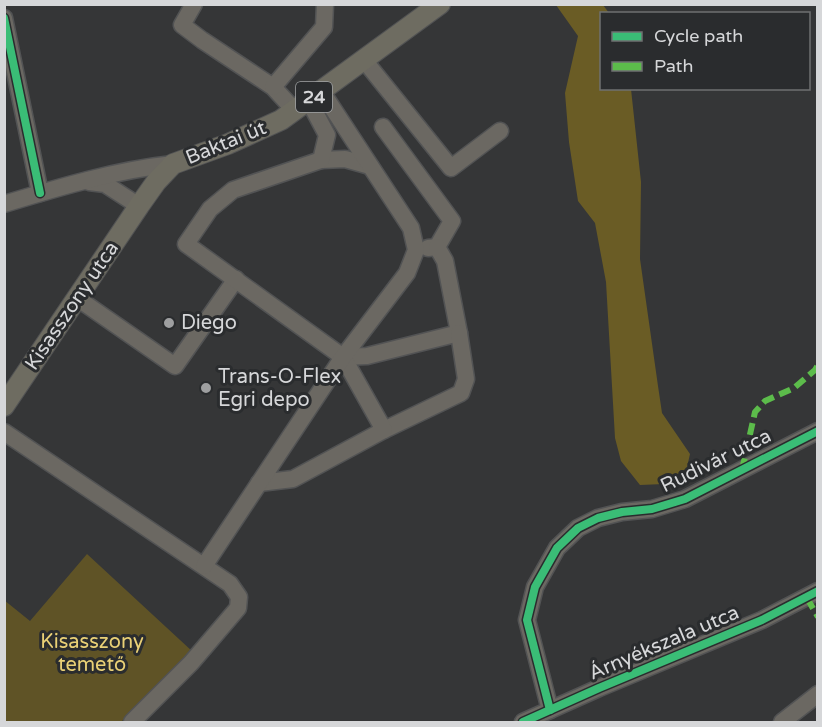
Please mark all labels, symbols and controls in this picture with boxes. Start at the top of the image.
legend [600,12,810,90]
text: Cycle path [654,25,743,47]
text: Path [654,55,693,77]
road number: 24 [296,82,332,112]
street label: Baktai út [182,116,270,170]
street label: Kisasszony utca [20,237,124,375]
place label: Diego [181,311,237,335]
marker: Diego [162,316,176,330]
place label: Trans-O-Flex Egri depo [218,365,341,412]
marker: Trans-O-Flex Egri depo [199,381,213,395]
street label: Rudivár utca [657,424,775,498]
street label: Árnyékszala utca [585,600,743,685]
park label: Kisasszony temető [40,630,144,677]

